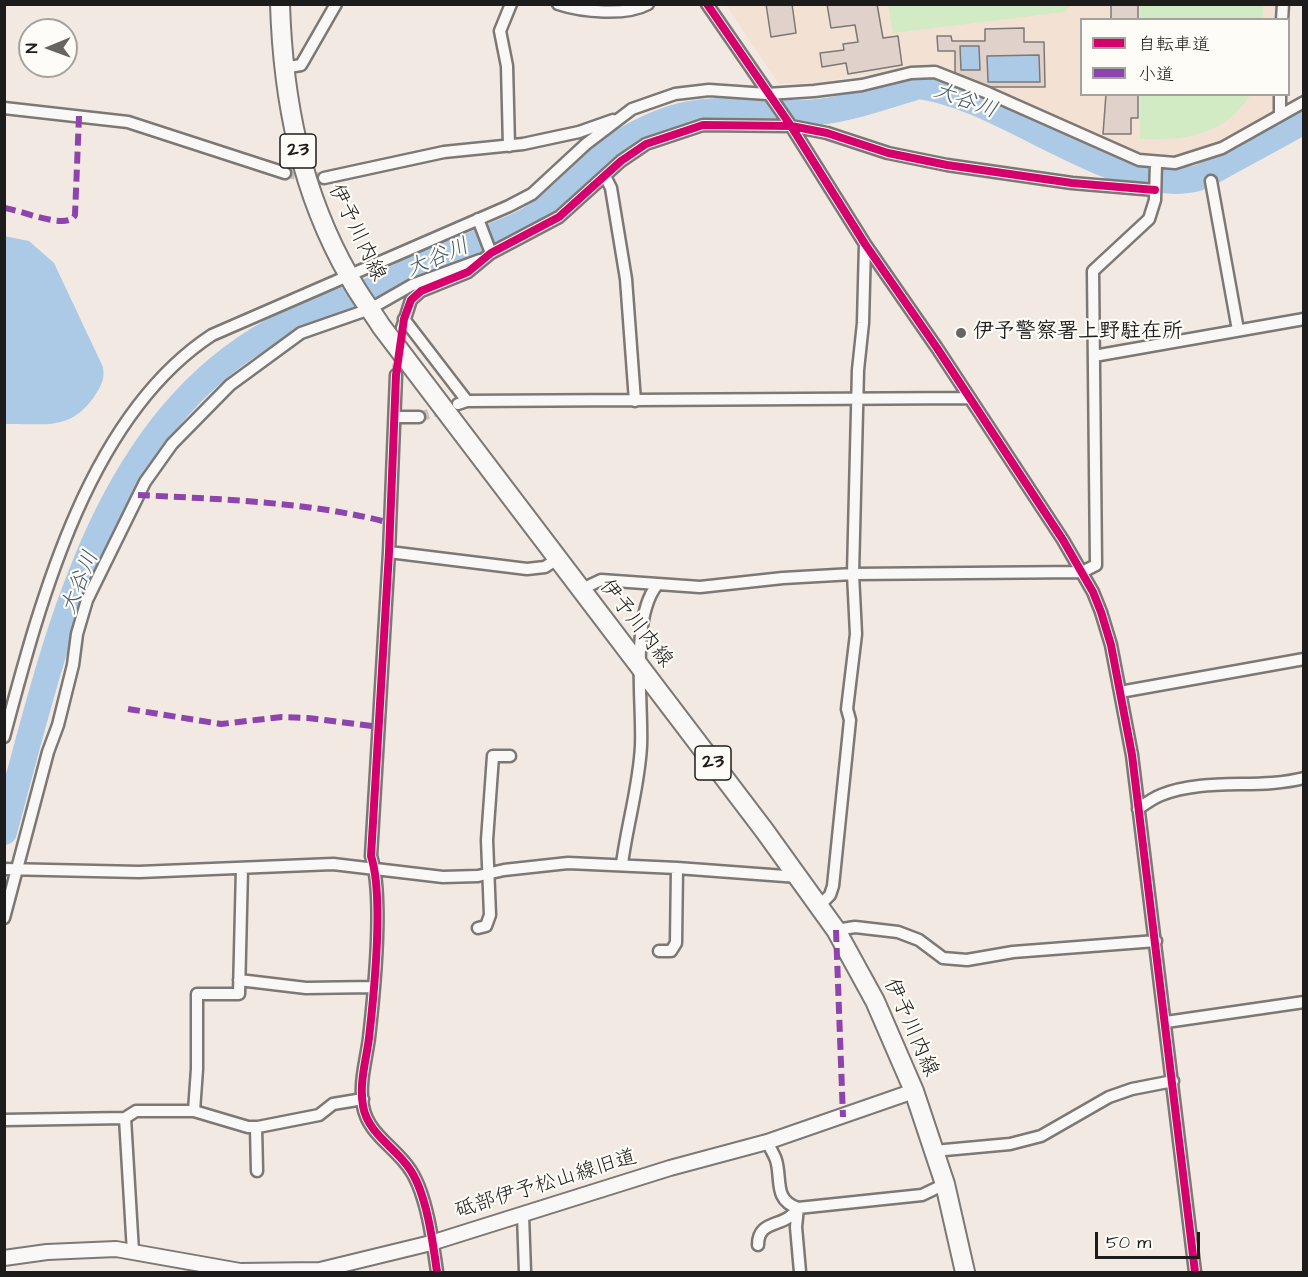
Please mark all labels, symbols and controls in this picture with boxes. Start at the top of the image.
north arrow [18,18,78,78]
legend [1080,18,1290,96]
text: 自転車道 [1138,32,1210,57]
text: N [21,43,43,53]
text: 小道 [1138,62,1174,87]
water label: 大谷川 [929,78,1001,126]
road number: 23 [280,134,316,168]
street label: 伊予川内線 [322,180,390,286]
water label: 大谷川 [402,234,474,284]
place label: 伊予警察署上野駐在所 [973,320,1183,346]
marker: 伊予警察署上野駐在所 [954,326,968,340]
water label: 大谷川 [56,547,106,619]
street label: 伊予川内線 [593,575,677,673]
road number: 23 [695,746,731,780]
street label: 伊予川内線 [877,975,943,1081]
street label: 砥部伊予松山線旧道 [452,1145,640,1225]
scale bar [1098,1220,1203,1258]
text: 50 m [1106,1230,1151,1255]

